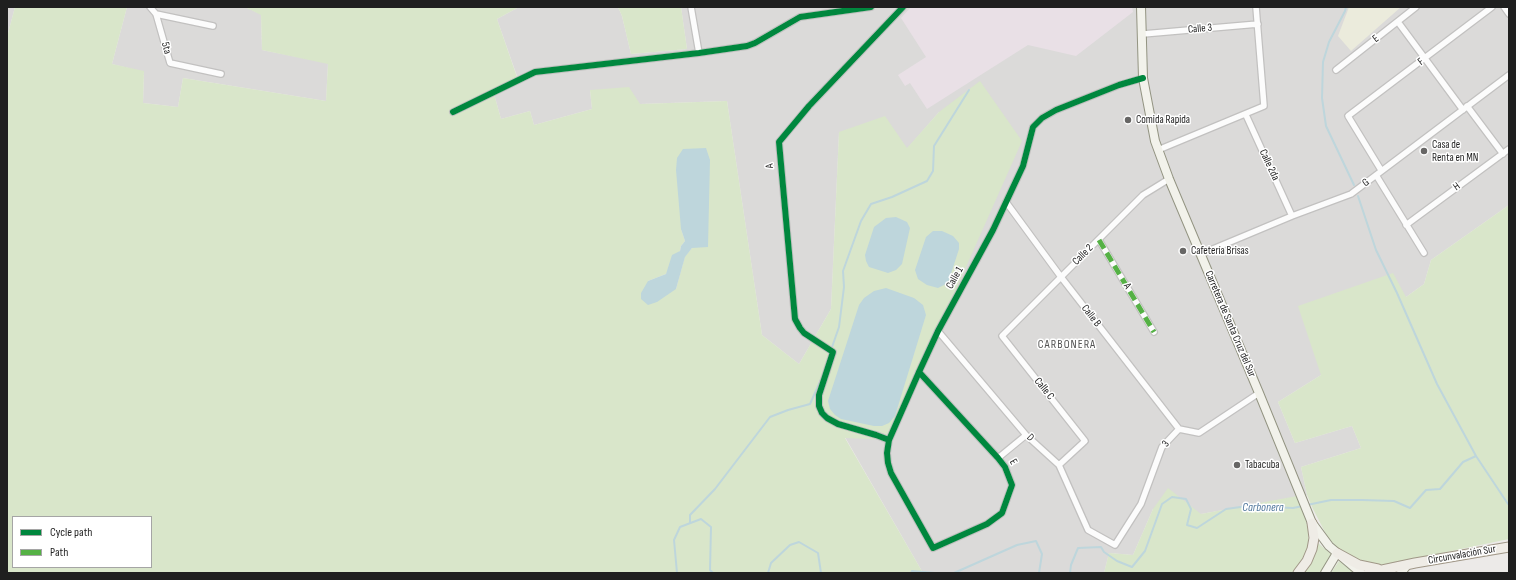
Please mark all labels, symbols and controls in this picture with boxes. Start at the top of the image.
street label: Calle 3 [1187,21,1213,37]
street label: E [1370,32,1382,46]
street label: 5ta [158,41,174,55]
street label: F [1415,55,1427,69]
place label: Comida Rapida [1136,113,1190,127]
marker: Comida Rapida [1123,115,1133,125]
place label: Casa de Renta en MN [1432,138,1478,164]
marker: Casa de Renta en MN [1419,146,1429,156]
street label: Calle 2da [1256,147,1282,183]
street label: A [763,163,777,169]
street label: G [1360,176,1372,190]
street label: H [1451,180,1463,194]
street label: Calle 2 [1070,242,1096,268]
place label: Cafetería Brisas [1191,244,1249,258]
marker: Cafetería Brisas [1178,246,1188,256]
street label: Calle 1 [944,265,966,291]
street label: Carretera de Santa Cruz del Sur [1202,269,1258,379]
street label: A [1120,281,1134,291]
street label: Calle B [1078,302,1104,330]
district label: CARBONERA [1038,338,1096,352]
street label: Calle C [1031,375,1057,403]
street label: D [1023,431,1037,445]
street label: 3 [1159,438,1173,450]
street label: E [1006,457,1020,467]
place label: Tabacuba [1245,458,1280,472]
marker: Tabacuba [1232,460,1242,470]
water label: Carbonera [1242,501,1284,515]
legend [12,516,152,568]
text: Cycle path [50,525,92,540]
street label: Circunvalación Sur [1427,543,1497,567]
text: Path [50,545,68,560]

